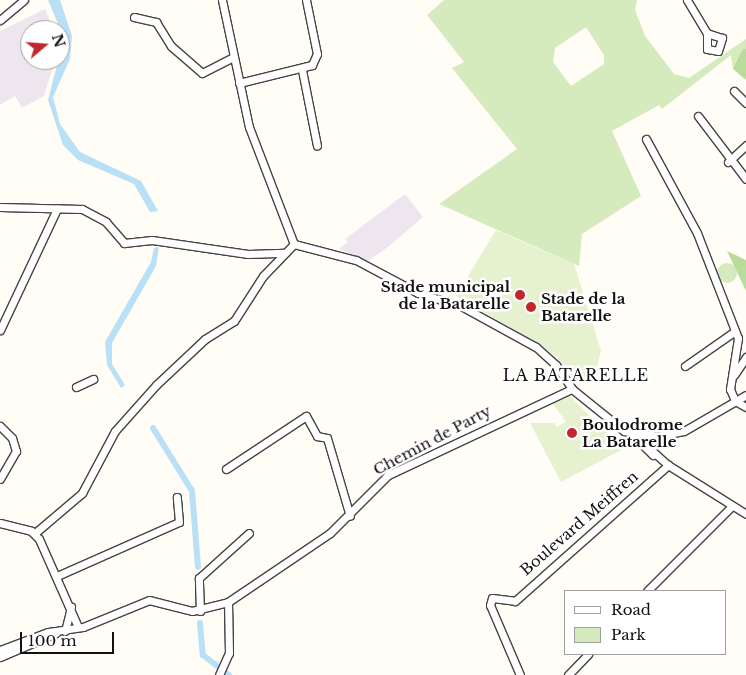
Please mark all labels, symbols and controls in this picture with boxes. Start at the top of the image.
north arrow [20,20,70,70]
text: N [48,32,69,50]
place label: Stade municipal de la Batarelle [381,277,510,312]
marker: Stade municipal de la Batarelle [514,289,526,301]
place label: Stade de la Batarelle [541,289,625,324]
marker: Stade de la Batarelle [525,301,537,313]
district label: LA BATARELLE [501,365,651,385]
street label: Chemin de Party [370,401,494,479]
place label: Boulodrome La Batarelle [582,415,683,450]
marker: Boulodrome La Batarelle [566,427,578,439]
street label: Boulevard Meiffren [517,467,641,579]
legend [564,590,726,655]
text: Road [611,600,651,619]
scale bar [22,622,116,654]
text: Park [611,625,646,644]
text: 100 m [28,631,77,650]

